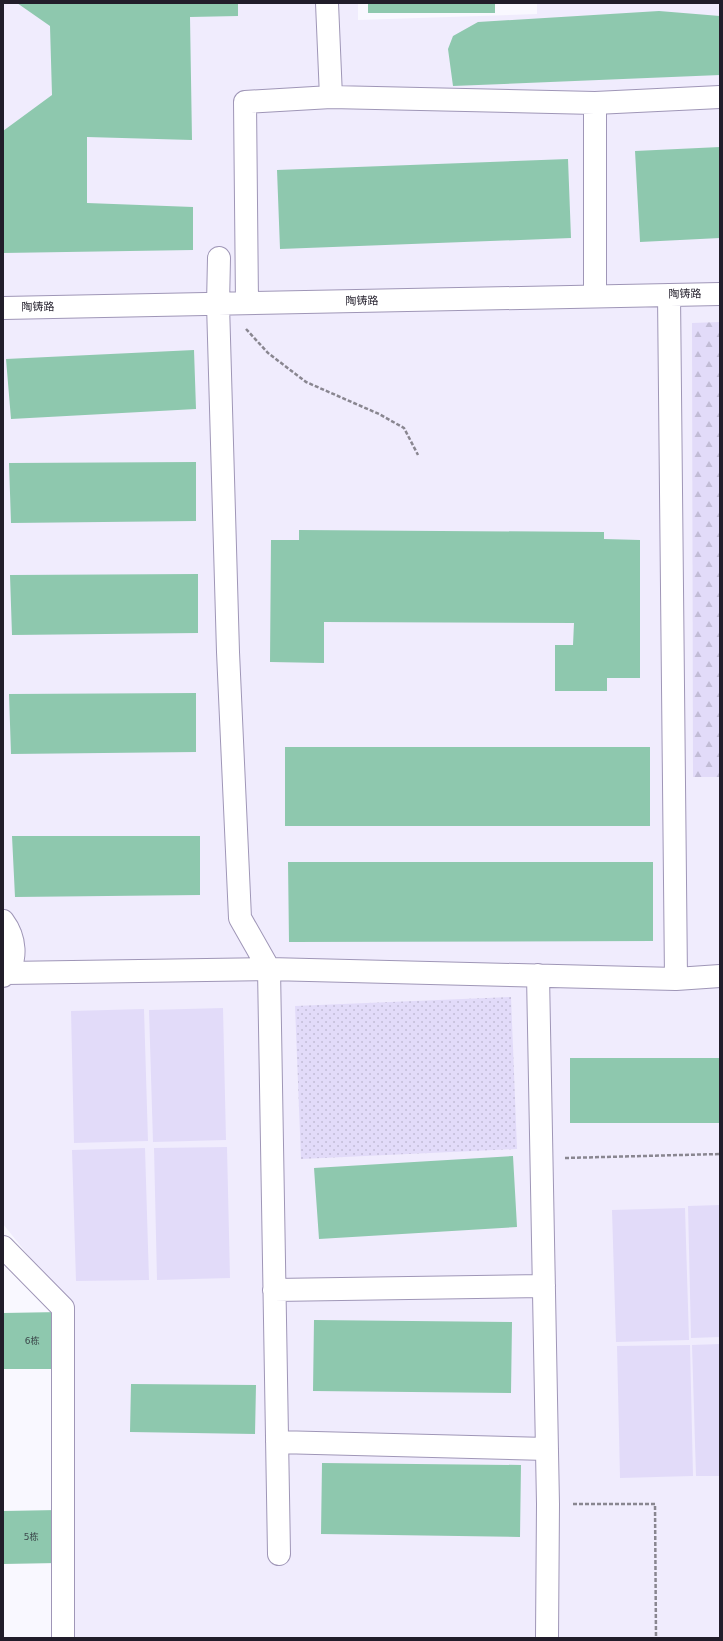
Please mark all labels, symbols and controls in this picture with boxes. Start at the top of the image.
street label: 陶铸路 [668,287,702,301]
street label: 陶铸路 [345,294,379,308]
street label: 陶铸路 [21,300,55,314]
house number: 6栋 [25,1335,39,1346]
house number: 5栋 [24,1531,38,1542]

